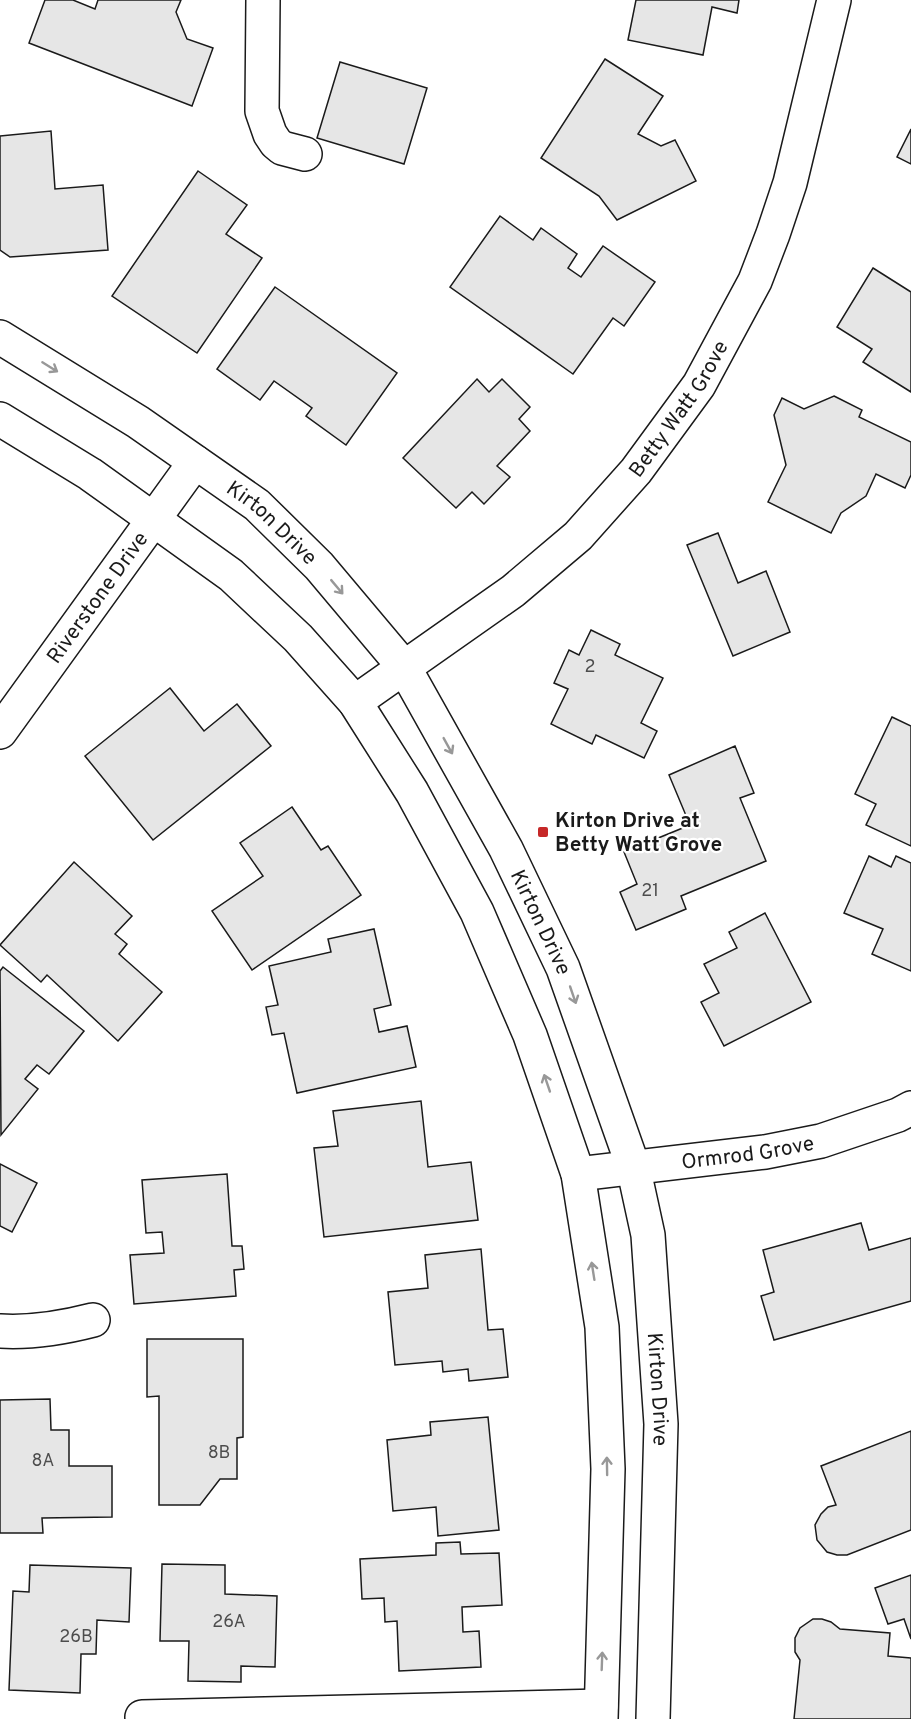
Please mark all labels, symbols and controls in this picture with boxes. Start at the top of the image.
street label: Betty Watt Grove [624,336,735,483]
one-way arrow [41,362,58,374]
street label: Kirton Drive [221,476,322,572]
street label: Riverstone Drive [42,527,155,670]
one-way arrow [330,579,343,595]
house number: 2 [584,656,596,679]
one-way arrow [442,737,454,754]
place label: Kirton Drive at Betty Watt Grove [555,808,722,859]
marker: Kirton Drive at Betty Watt Grove [536,825,550,839]
street label: Kirton Drive [503,866,576,979]
house number: 21 [641,880,659,903]
one-way arrow [568,985,579,1004]
one-way arrow [540,1074,551,1093]
street label: Ormrod Grove [680,1131,817,1177]
one-way arrow [588,1262,599,1282]
street label: Kirton Drive [640,1332,673,1446]
house number: 8B [208,1442,230,1465]
house number: 8A [31,1450,55,1473]
one-way arrow [602,1456,613,1476]
house number: 26A [212,1611,246,1634]
house number: 26B [59,1626,93,1649]
one-way arrow [597,1651,608,1671]

